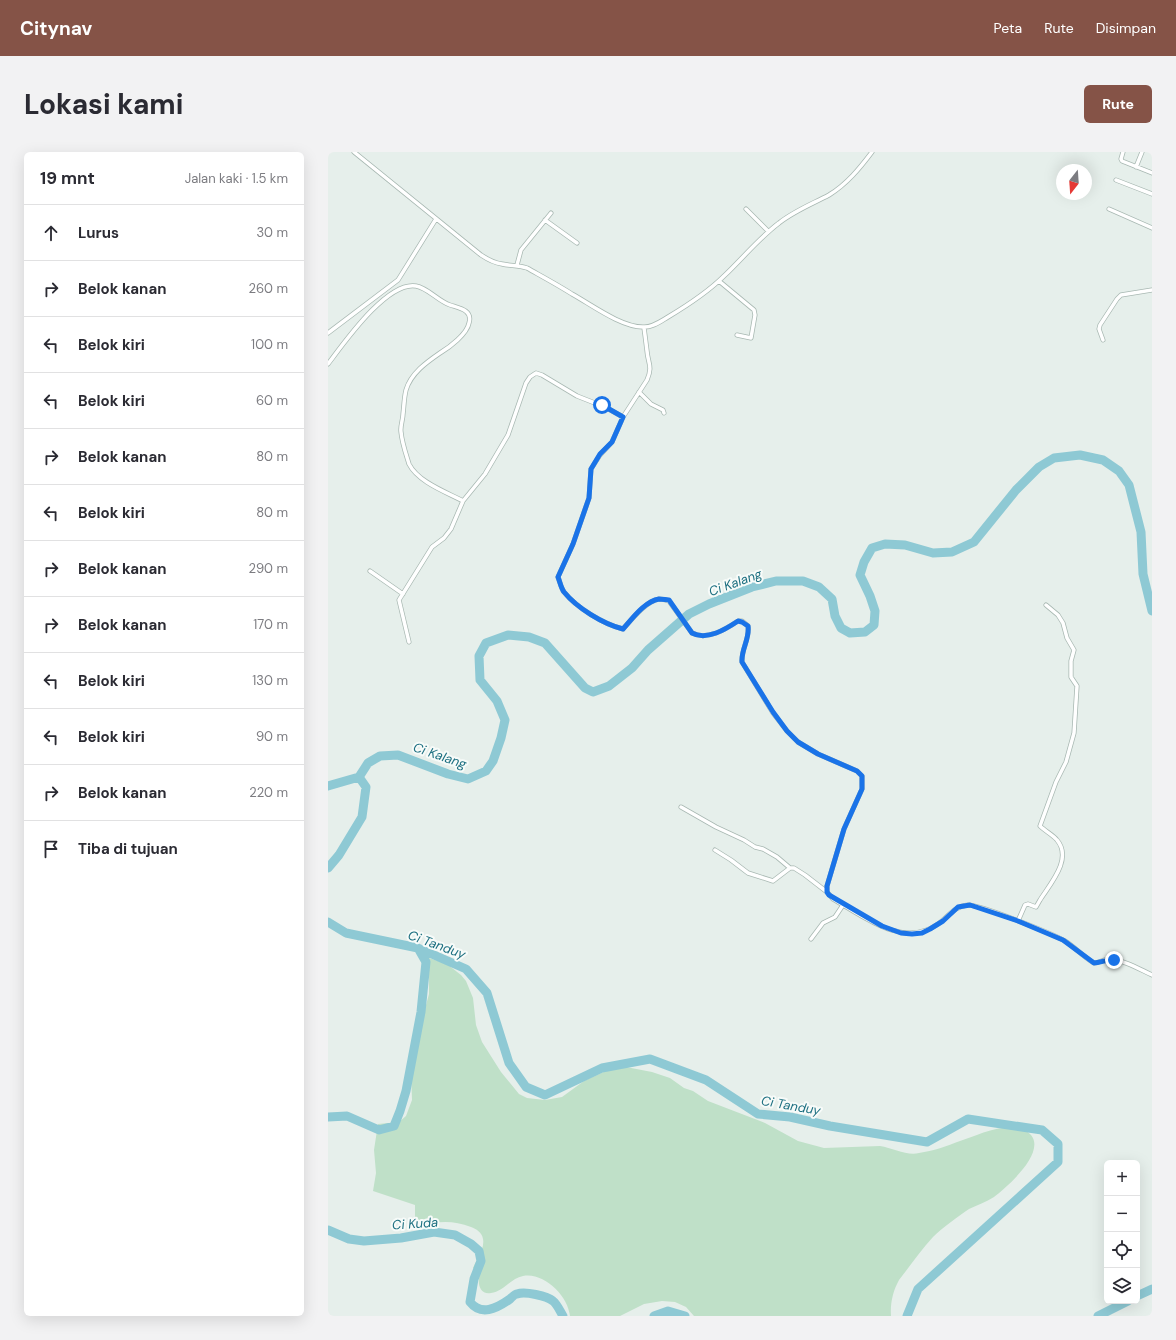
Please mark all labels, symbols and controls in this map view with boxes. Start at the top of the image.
text: Citynav [20,16,92,41]
text: Peta [994,19,1022,37]
text: Rute [1044,19,1074,37]
text: Disimpan [1096,19,1156,37]
button: Rute [1084,85,1152,123]
text: Lokasi kami [24,86,183,123]
north arrow [1056,164,1092,200]
text: 19 mnt [40,167,95,189]
text: Jalan kaki · 1.5 km [185,170,288,187]
icon: ahead [40,222,62,244]
text: Lurus [78,223,119,243]
text: 30 m [256,224,288,241]
icon: right [40,278,62,300]
text: Belok kanan [78,279,166,299]
text: 260 m [248,280,288,297]
icon: left [40,334,62,356]
text: Belok kiri [78,335,145,355]
text: 100 m [251,336,288,353]
icon: left [40,390,62,412]
text: Belok kiri [78,391,145,411]
text: 60 m [256,392,288,409]
route start [593,396,611,414]
icon: right [40,446,62,468]
text: Belok kanan [78,447,166,467]
text: 80 m [256,448,288,465]
icon: left [40,502,62,524]
text: Belok kiri [78,503,145,523]
text: 80 m [256,504,288,521]
icon: right [40,558,62,580]
text: Belok kanan [78,559,166,579]
text: 290 m [249,560,288,577]
water label: Ci Kalang [706,565,765,600]
icon: right [40,614,62,636]
text: Belok kanan [78,615,166,635]
text: 170 m [253,616,288,633]
icon: left [40,670,62,692]
text: Belok kiri [78,671,145,691]
text: 130 m [252,672,288,689]
icon: left [40,726,62,748]
text: Belok kiri [78,727,145,747]
text: 90 m [256,728,288,745]
water label: Ci Kalang [411,738,470,773]
icon: right [40,782,62,804]
text: Belok kanan [78,783,166,803]
text: 220 m [249,784,288,801]
icon: arrive [40,838,62,860]
text: Tiba di tujuan [78,839,178,859]
water label: Ci Tanduy [406,926,469,963]
route end [1105,951,1123,969]
water label: Ci Tanduy [760,1092,823,1119]
map controls [1104,1160,1140,1304]
button: + [1104,1160,1140,1196]
button: − [1104,1196,1140,1232]
water label: Ci Kuda [391,1213,439,1234]
button: locate [1104,1232,1140,1268]
button: layers [1104,1268,1140,1304]

